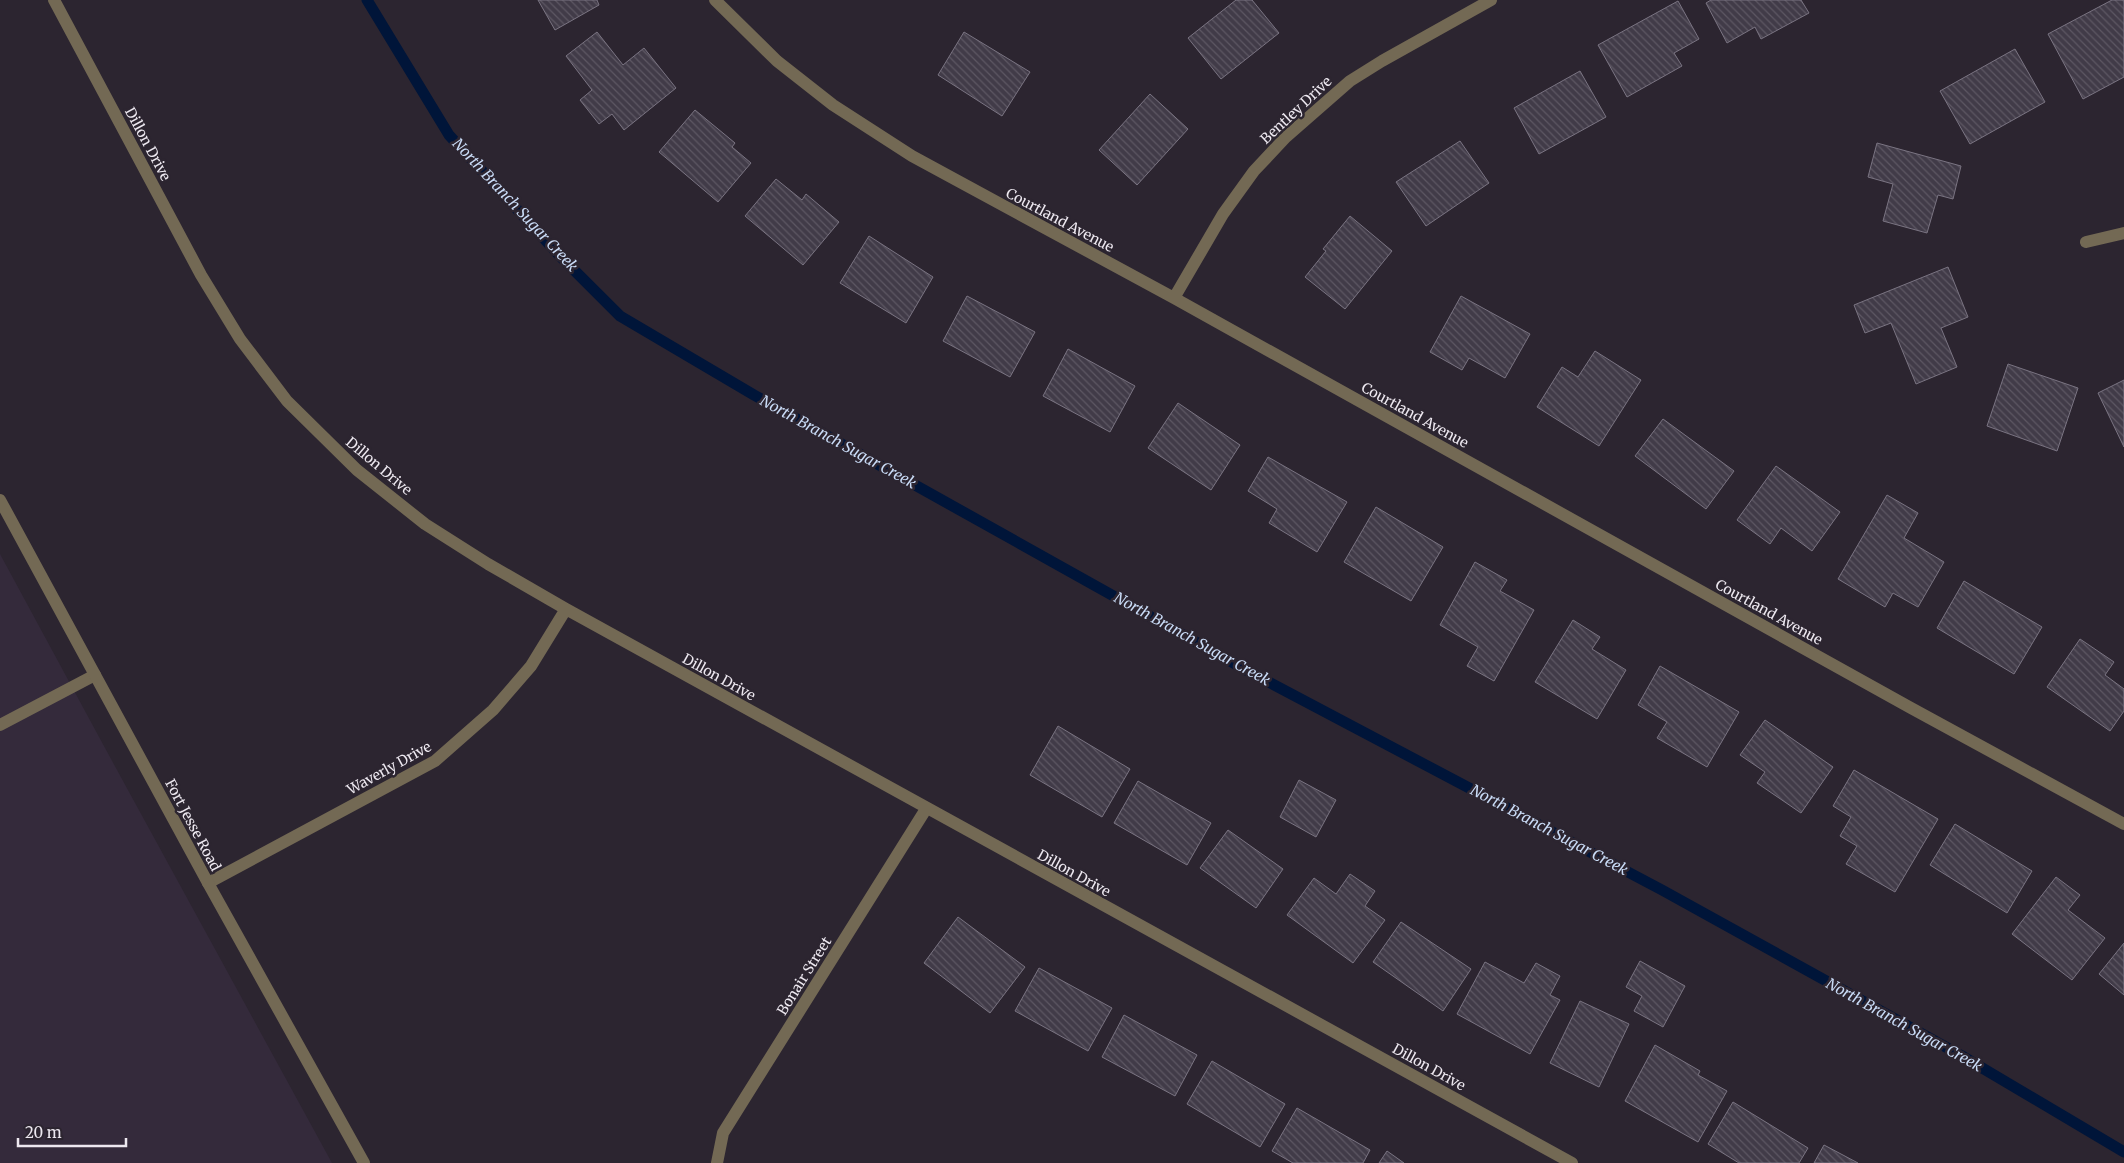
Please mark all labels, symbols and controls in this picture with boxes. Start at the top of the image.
street label: Bentley Drive [1257,72,1335,148]
street label: Dillon Drive [121,104,175,184]
water label: North Branch Sugar Creek [449,134,583,276]
street label: Courtland Avenue [1003,184,1117,256]
street label: Courtland Avenue [1358,378,1472,452]
water label: North Branch Sugar Creek [757,391,920,493]
street label: Dillon Drive [342,433,416,499]
street label: Courtland Avenue [1712,575,1826,649]
water label: North Branch Sugar Creek [1111,588,1274,690]
street label: Dillon Drive [679,650,759,704]
street label: Waverly Drive [343,737,434,799]
street label: Fort Jesse Road [161,776,225,875]
water label: North Branch Sugar Creek [1467,780,1632,880]
street label: Dillon Drive [1034,846,1114,900]
street label: Bonair Street [773,933,835,1018]
water label: North Branch Sugar Creek [1823,974,1986,1076]
street label: Dillon Drive [1389,1040,1469,1094]
scale bar [18,1116,125,1148]
text: 20 m [25,1123,62,1142]

